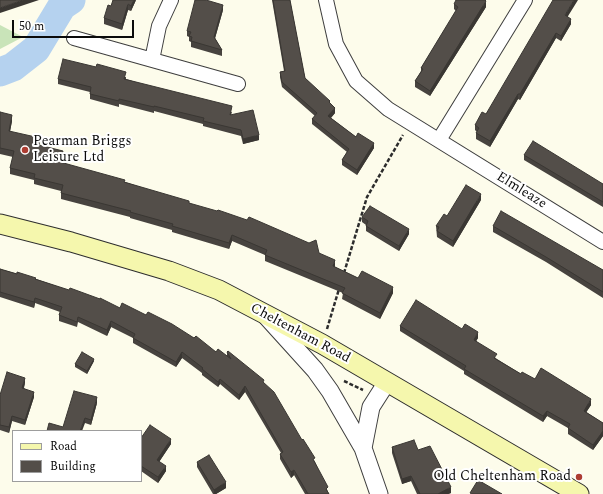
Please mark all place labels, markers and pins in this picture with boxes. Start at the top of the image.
place label: Pearman Briggs Leisure Ltd [33,134,131,166]
marker: Pearman Briggs Leisure Ltd [20,145,30,155]
place label: Old Cheltenham Road [433,469,571,485]
marker: Old Cheltenham Road [574,472,584,482]

